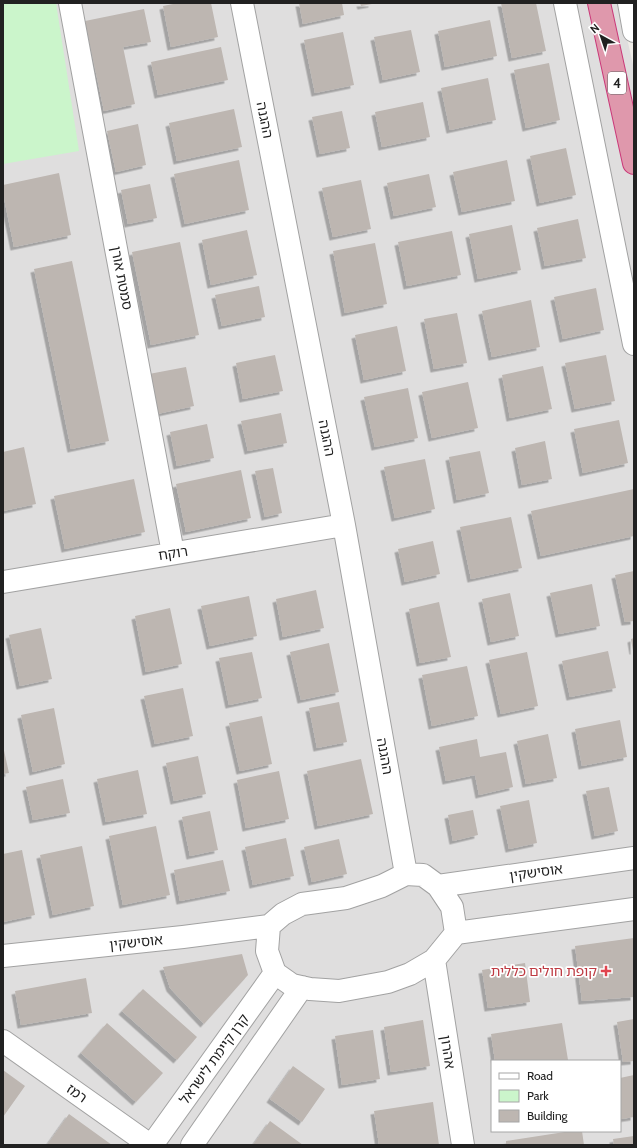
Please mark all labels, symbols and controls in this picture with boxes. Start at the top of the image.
north arrow [581,16,621,56]
text: N [587,20,602,36]
road number: 4 [608,72,626,94]
street label: ההגנה [253,100,277,140]
street label: סמטת אורן [107,245,137,311]
street label: ההגנה [315,418,339,458]
street label: רוקח [157,542,189,564]
street label: ההגנה [373,736,397,776]
street label: אוסישקין [508,859,564,885]
street label: אוסישקין [108,930,164,954]
place label: קופת חולים כללית [491,962,597,980]
marker: קופת חולים כללית [600,965,612,977]
street label: קרן קיימת לישראל [175,1010,253,1108]
street label: אהרון [436,1034,460,1070]
legend [491,1060,621,1132]
text: Road [527,1068,553,1083]
street label: רמז [63,1080,91,1106]
text: Park [527,1088,549,1103]
text: Building [527,1108,569,1123]

